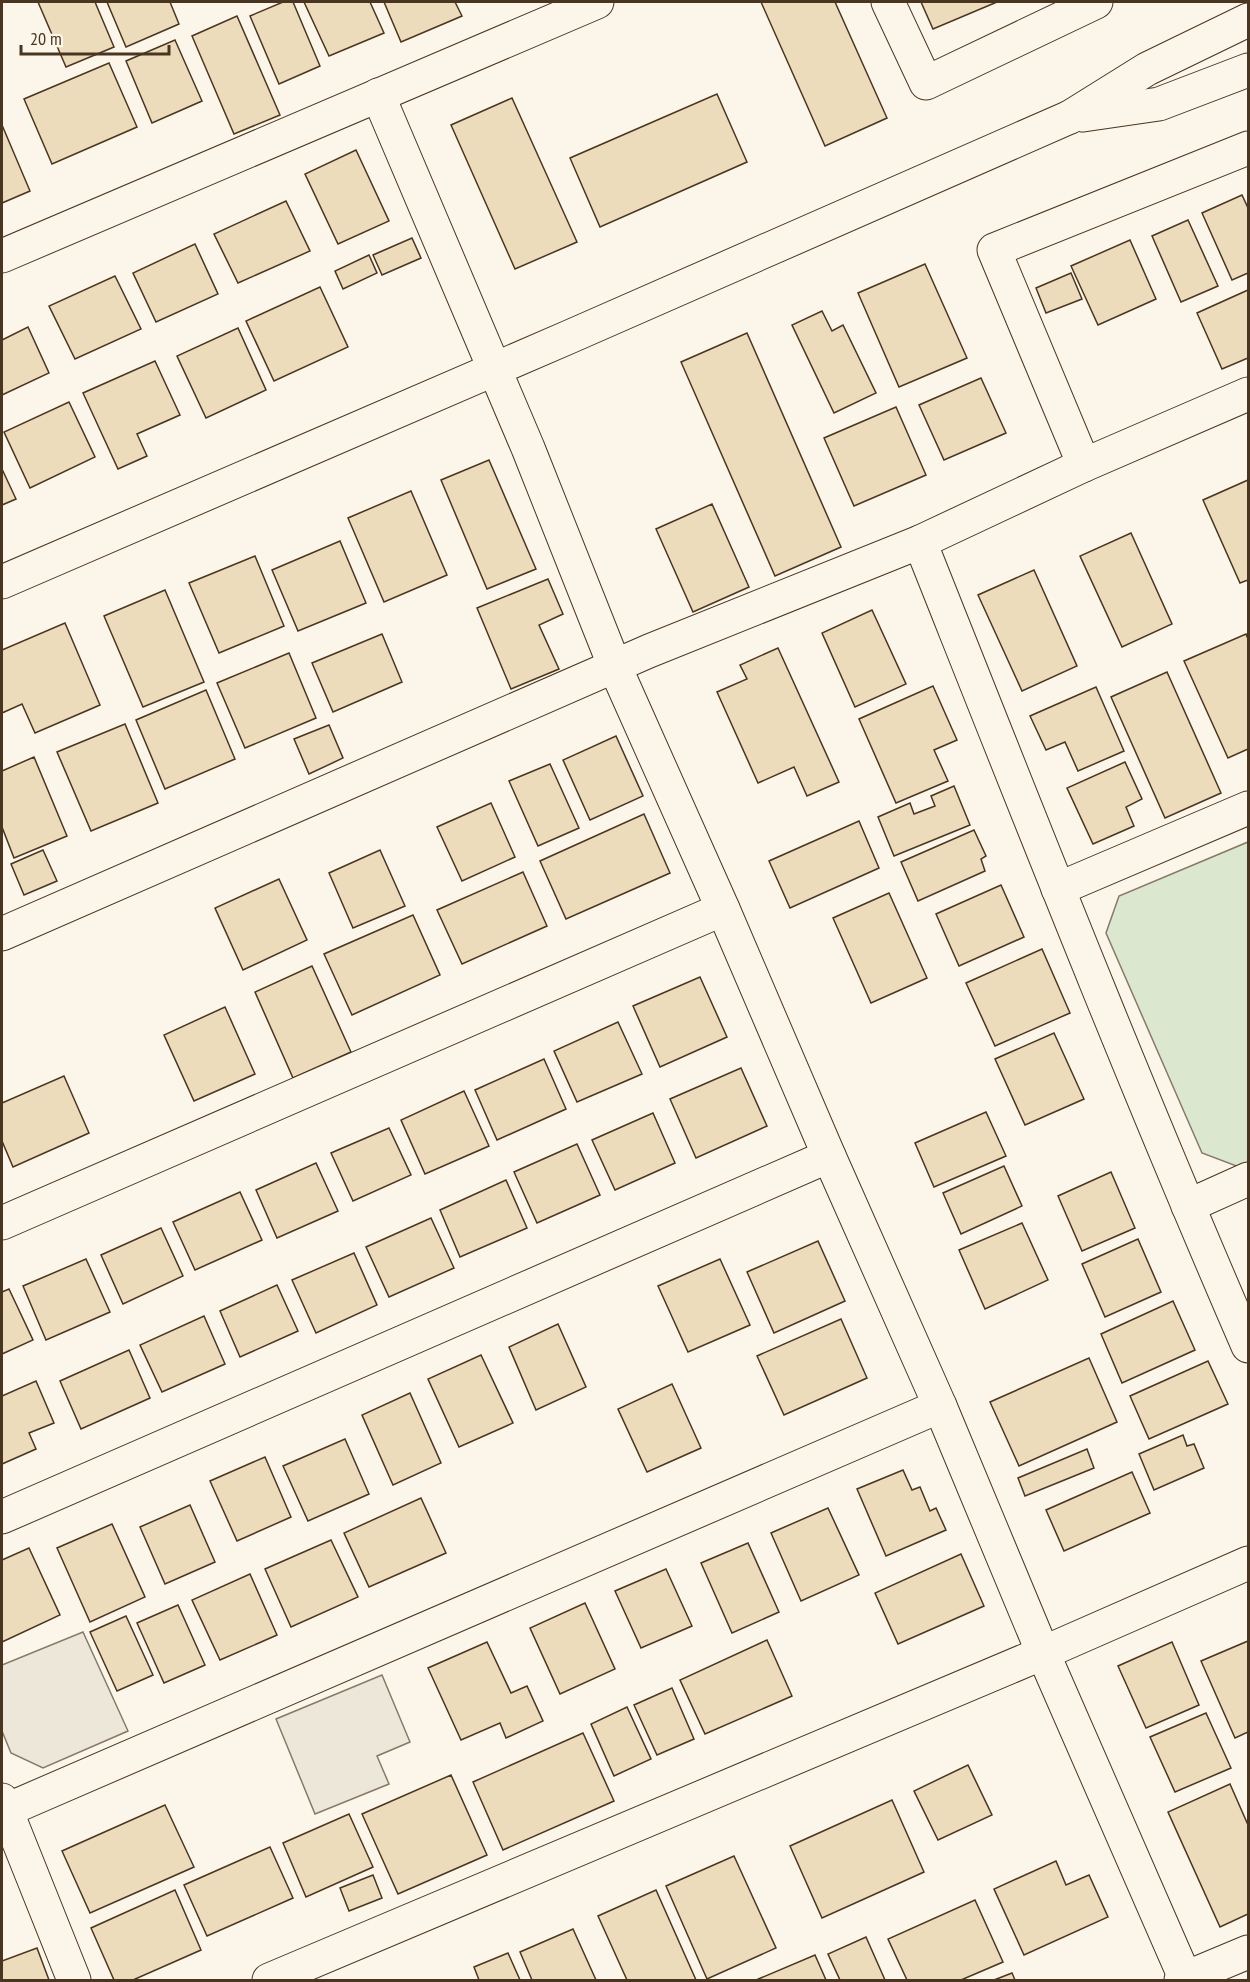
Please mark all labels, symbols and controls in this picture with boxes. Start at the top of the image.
scale bar [21,18,170,56]
text: 20 m [30,27,62,50]

